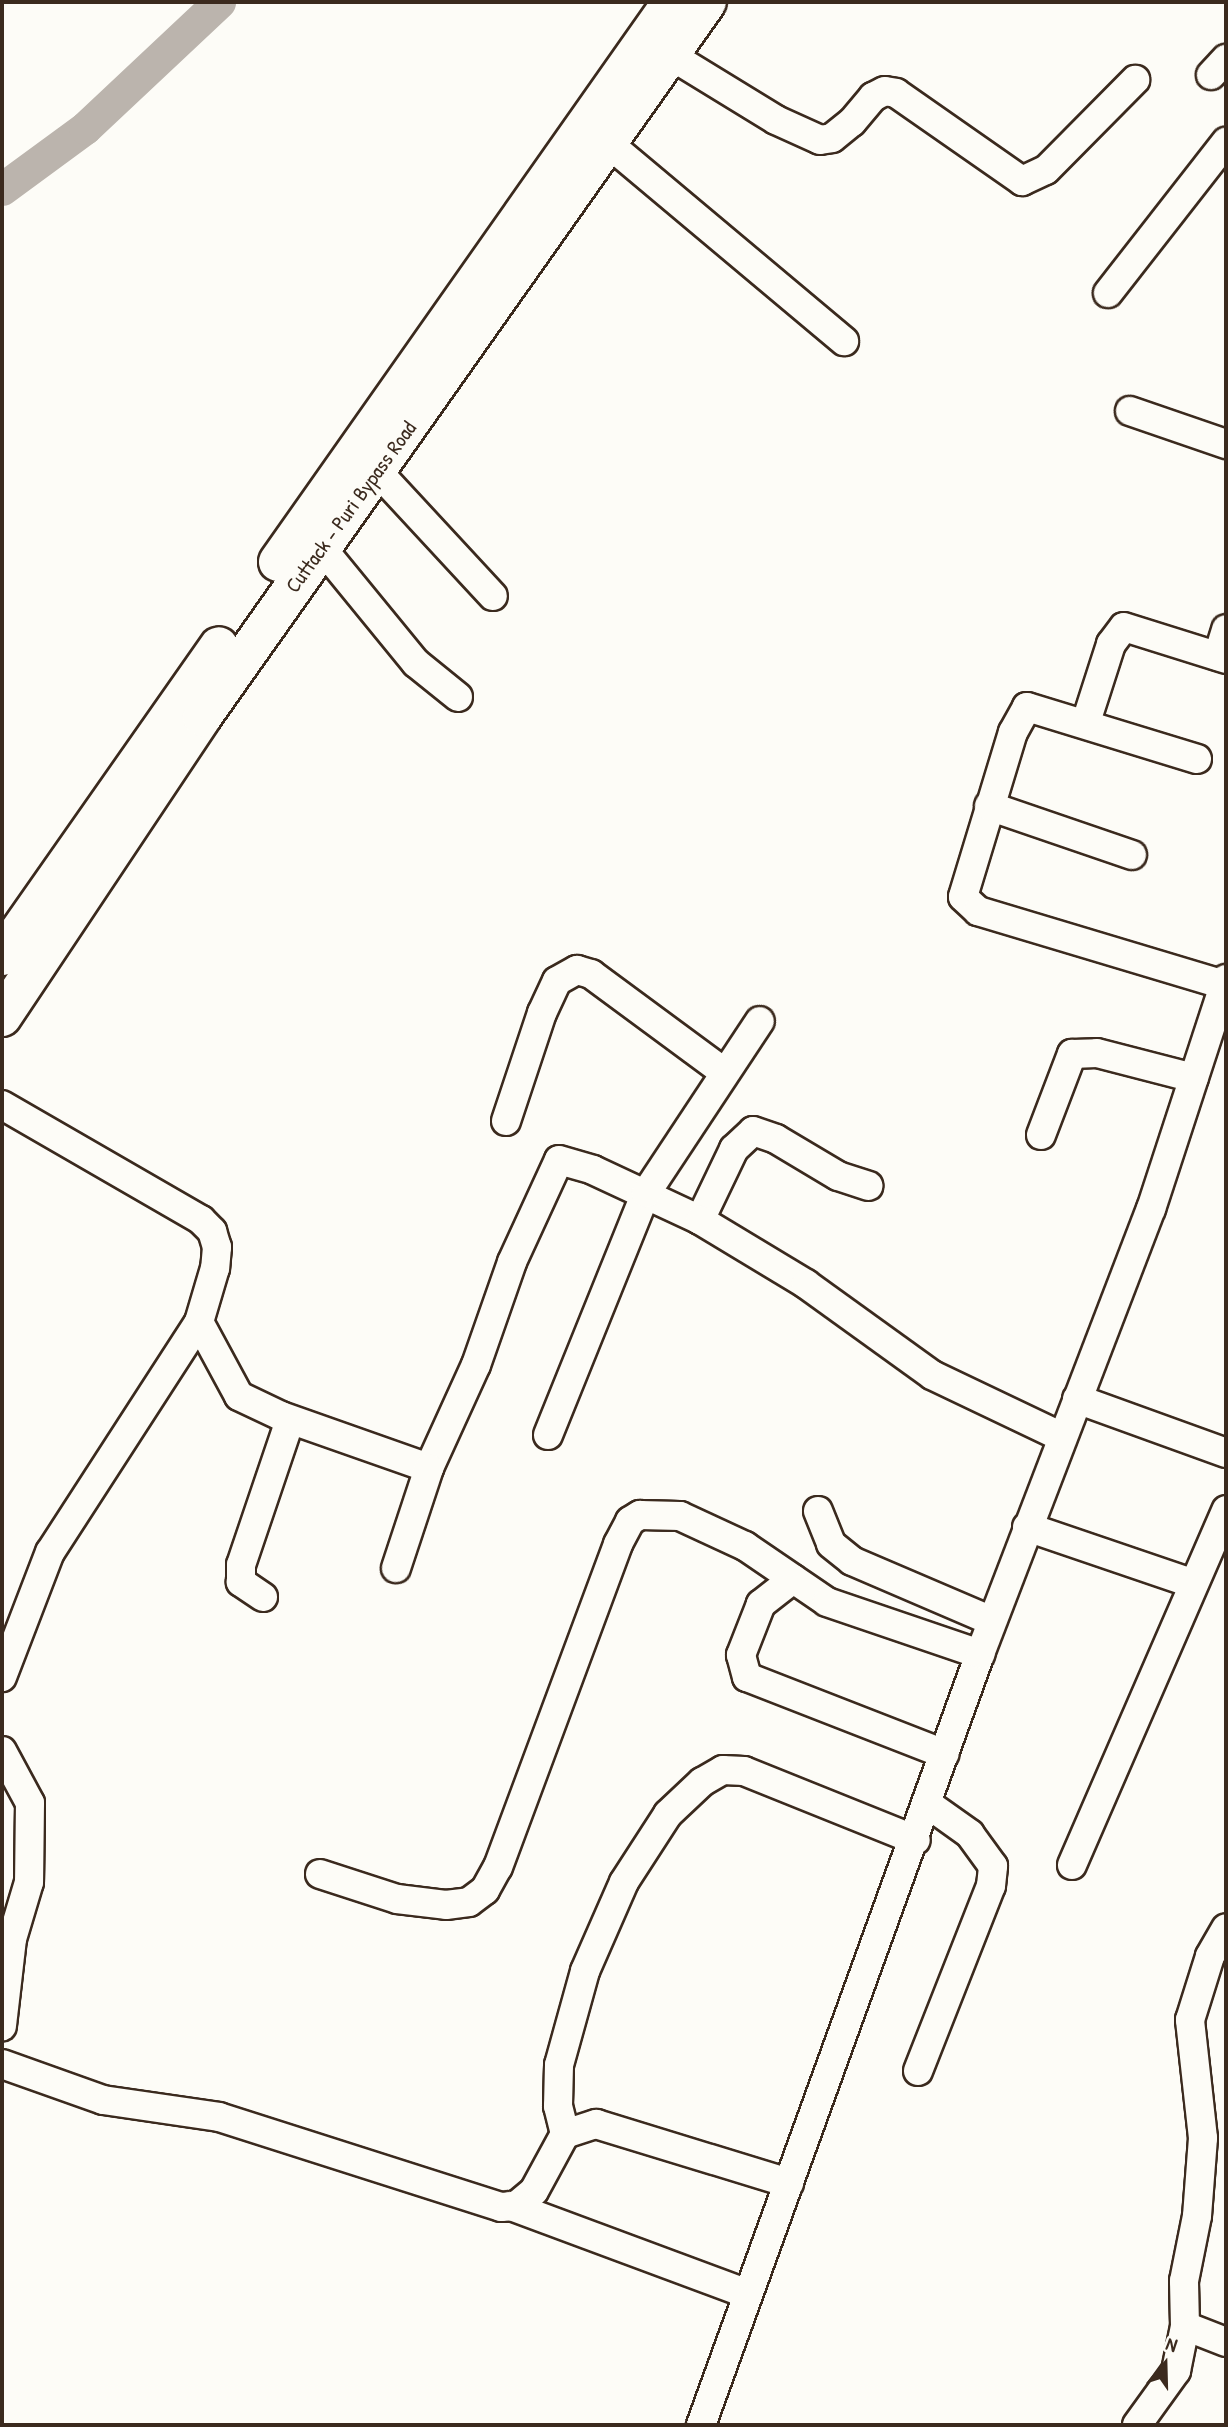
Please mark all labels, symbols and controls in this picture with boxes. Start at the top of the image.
street label: Cuttack - Puri Bypass Road [280,416,422,598]
north arrow [1130,2329,1200,2399]
text: N [1163,2330,1181,2358]

